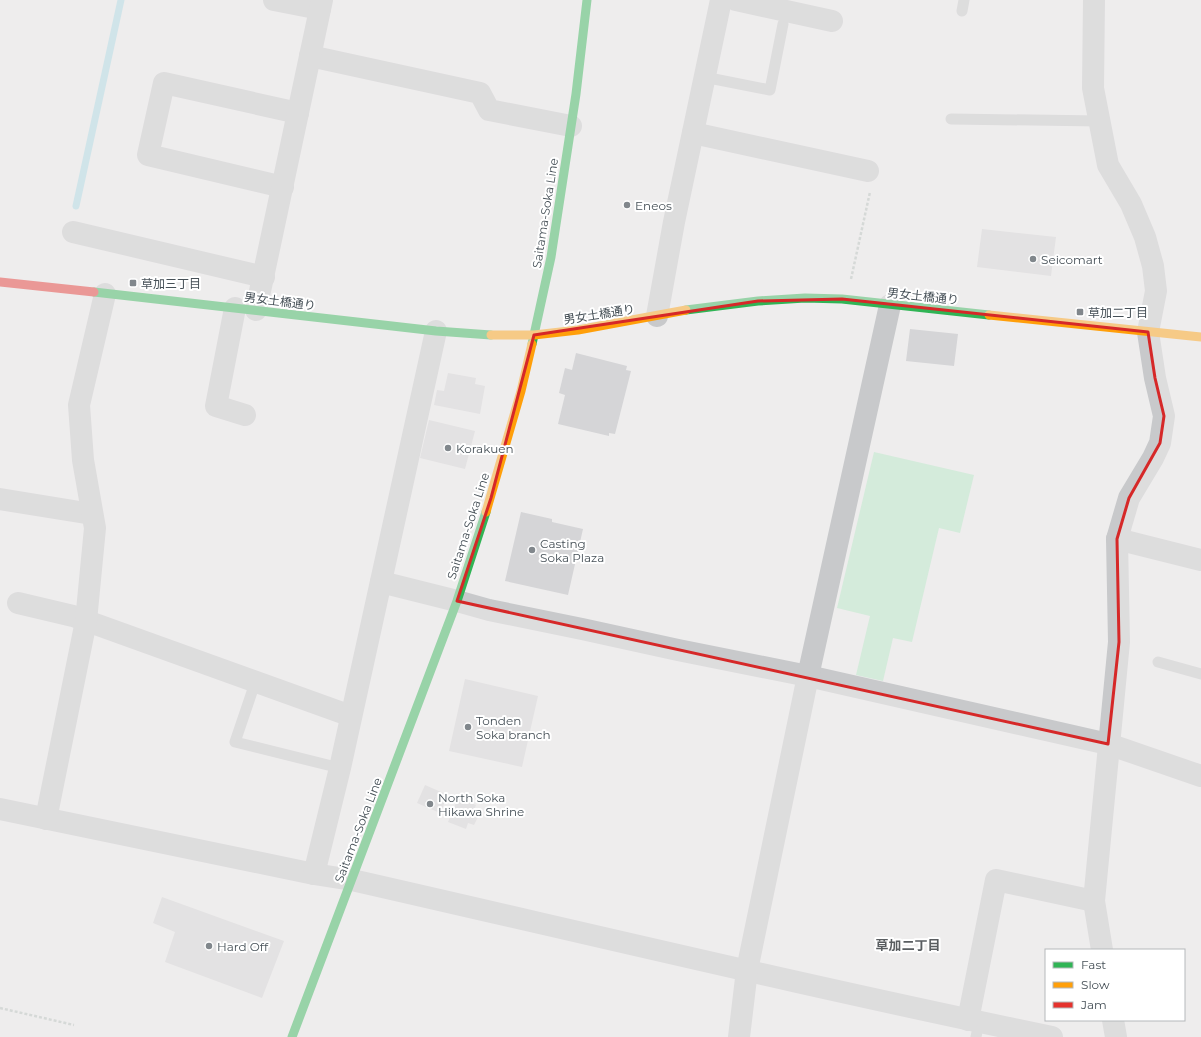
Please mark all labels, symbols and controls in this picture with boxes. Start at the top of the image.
street label: Saitama-Soka Line [529,157,561,269]
place label: Eneos [635,198,672,213]
marker: Eneos [622,200,632,210]
place label: Seicomart [1041,252,1103,267]
marker: Seicomart [1028,254,1038,264]
place label: 草加三丁目 [141,276,201,291]
marker: 草加三丁目 [128,278,138,288]
street label: 男女土橋通り [886,285,960,307]
street label: 男女土橋通り [243,289,317,313]
street label: 男女土橋通り [562,301,636,327]
place label: 草加二丁目 [1088,305,1148,320]
marker: 草加二丁目 [1075,307,1085,317]
place label: Korakuen [456,441,514,456]
marker: Korakuen [443,443,453,453]
street label: Saitama-Soka Line [444,471,492,581]
place label: Casting Soka Plaza [540,536,604,565]
marker: Casting Soka Plaza [527,545,537,555]
place label: Tonden Soka branch [476,713,551,742]
marker: Tonden Soka branch [463,722,473,732]
street label: Saitama-Soka Line [331,775,385,885]
place label: North Soka Hikawa Shrine [438,790,524,819]
marker: North Soka Hikawa Shrine [425,799,435,809]
district label: 草加二丁目 [875,937,941,953]
place label: Hard Off [217,939,269,954]
marker: Hard Off [204,941,214,951]
legend [1045,949,1185,1021]
text: Fast [1081,957,1106,972]
text: Slow [1081,977,1110,992]
text: Jam [1080,997,1107,1012]

